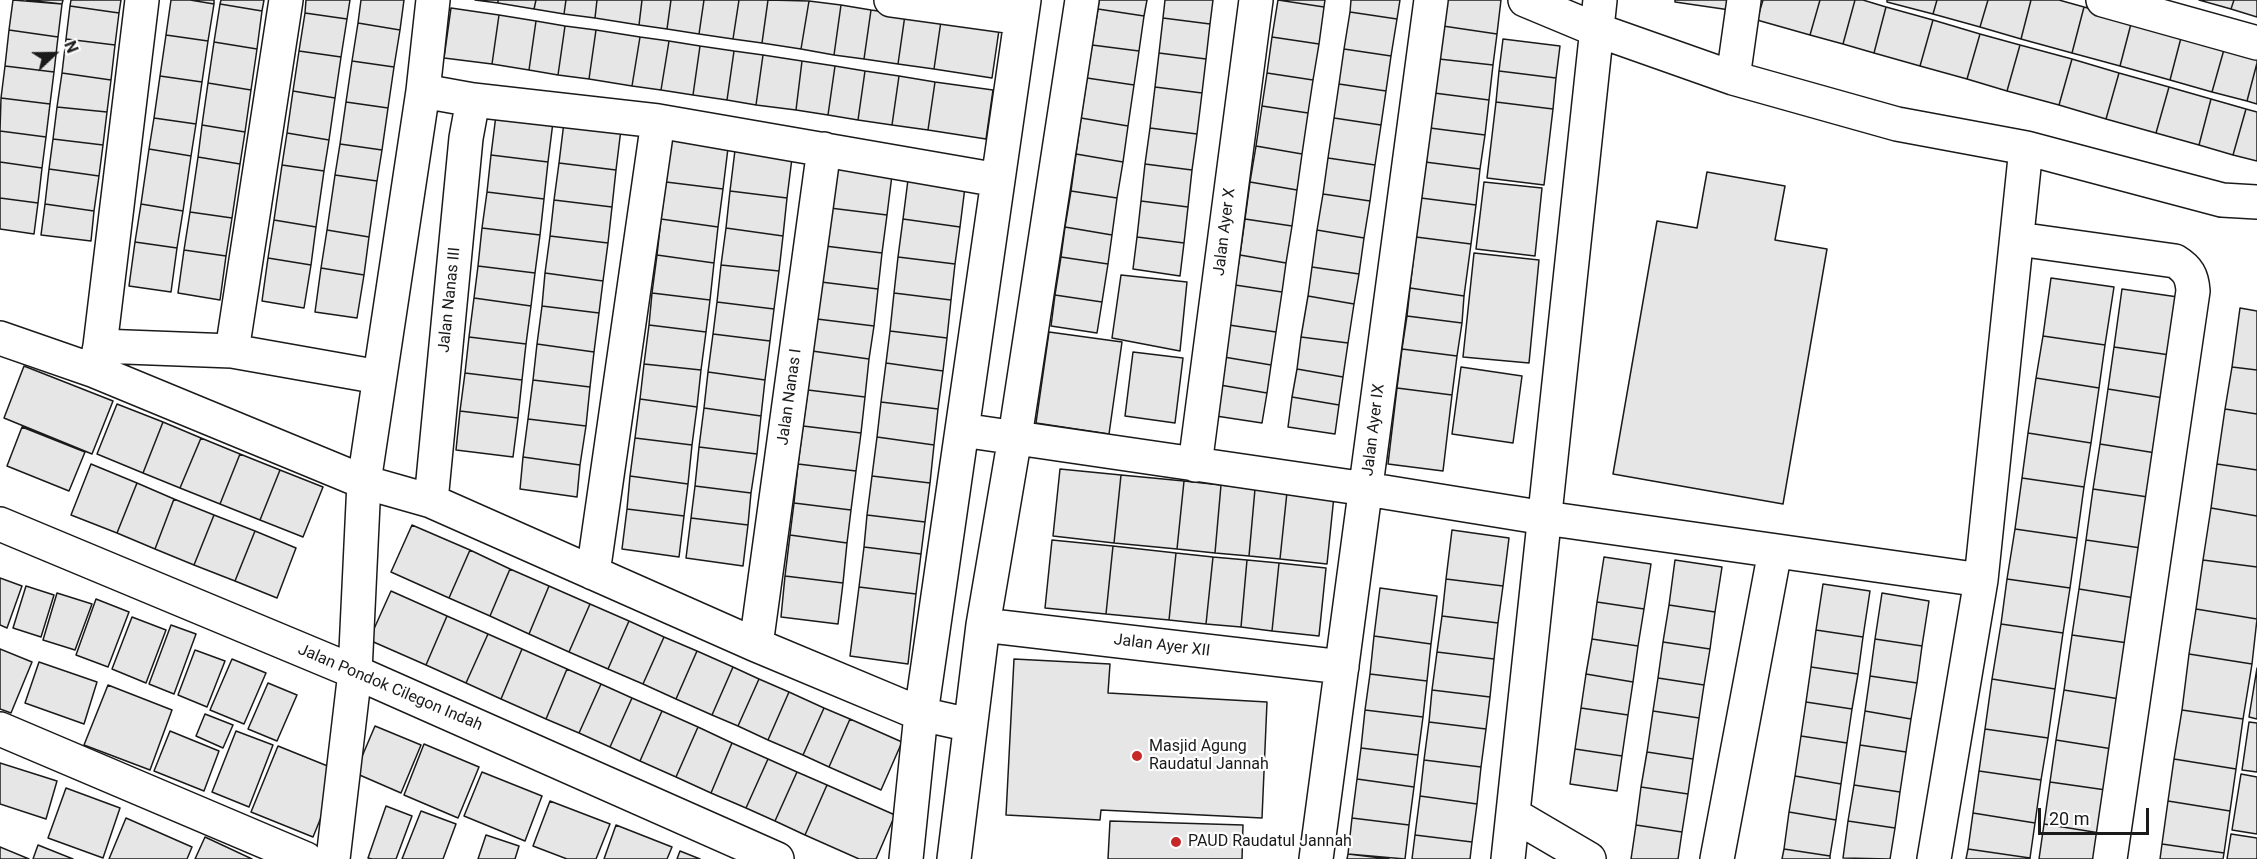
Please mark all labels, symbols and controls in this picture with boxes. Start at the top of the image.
north arrow [24,24,84,84]
text: N [60,38,82,56]
street label: Jalan Ayer X [1210,187,1240,277]
street label: Jalan Nanas III [435,246,465,354]
street label: Jalan Nanas I [774,348,806,446]
street label: Jalan Ayer IX [1359,383,1389,477]
street label: Jalan Ayer XII [1113,631,1211,661]
street label: Jalan Pondok Cilegon Indah [295,640,485,736]
place label: Masjid Agung Raudatul Jannah [1149,737,1269,775]
marker: Masjid Agung Raudatul Jannah [1130,749,1144,763]
scale bar [2041,796,2152,834]
text: 20 m [2049,808,2089,829]
place label: PAUD Raudatul Jannah [1188,832,1352,852]
marker: PAUD Raudatul Jannah [1169,835,1183,849]

